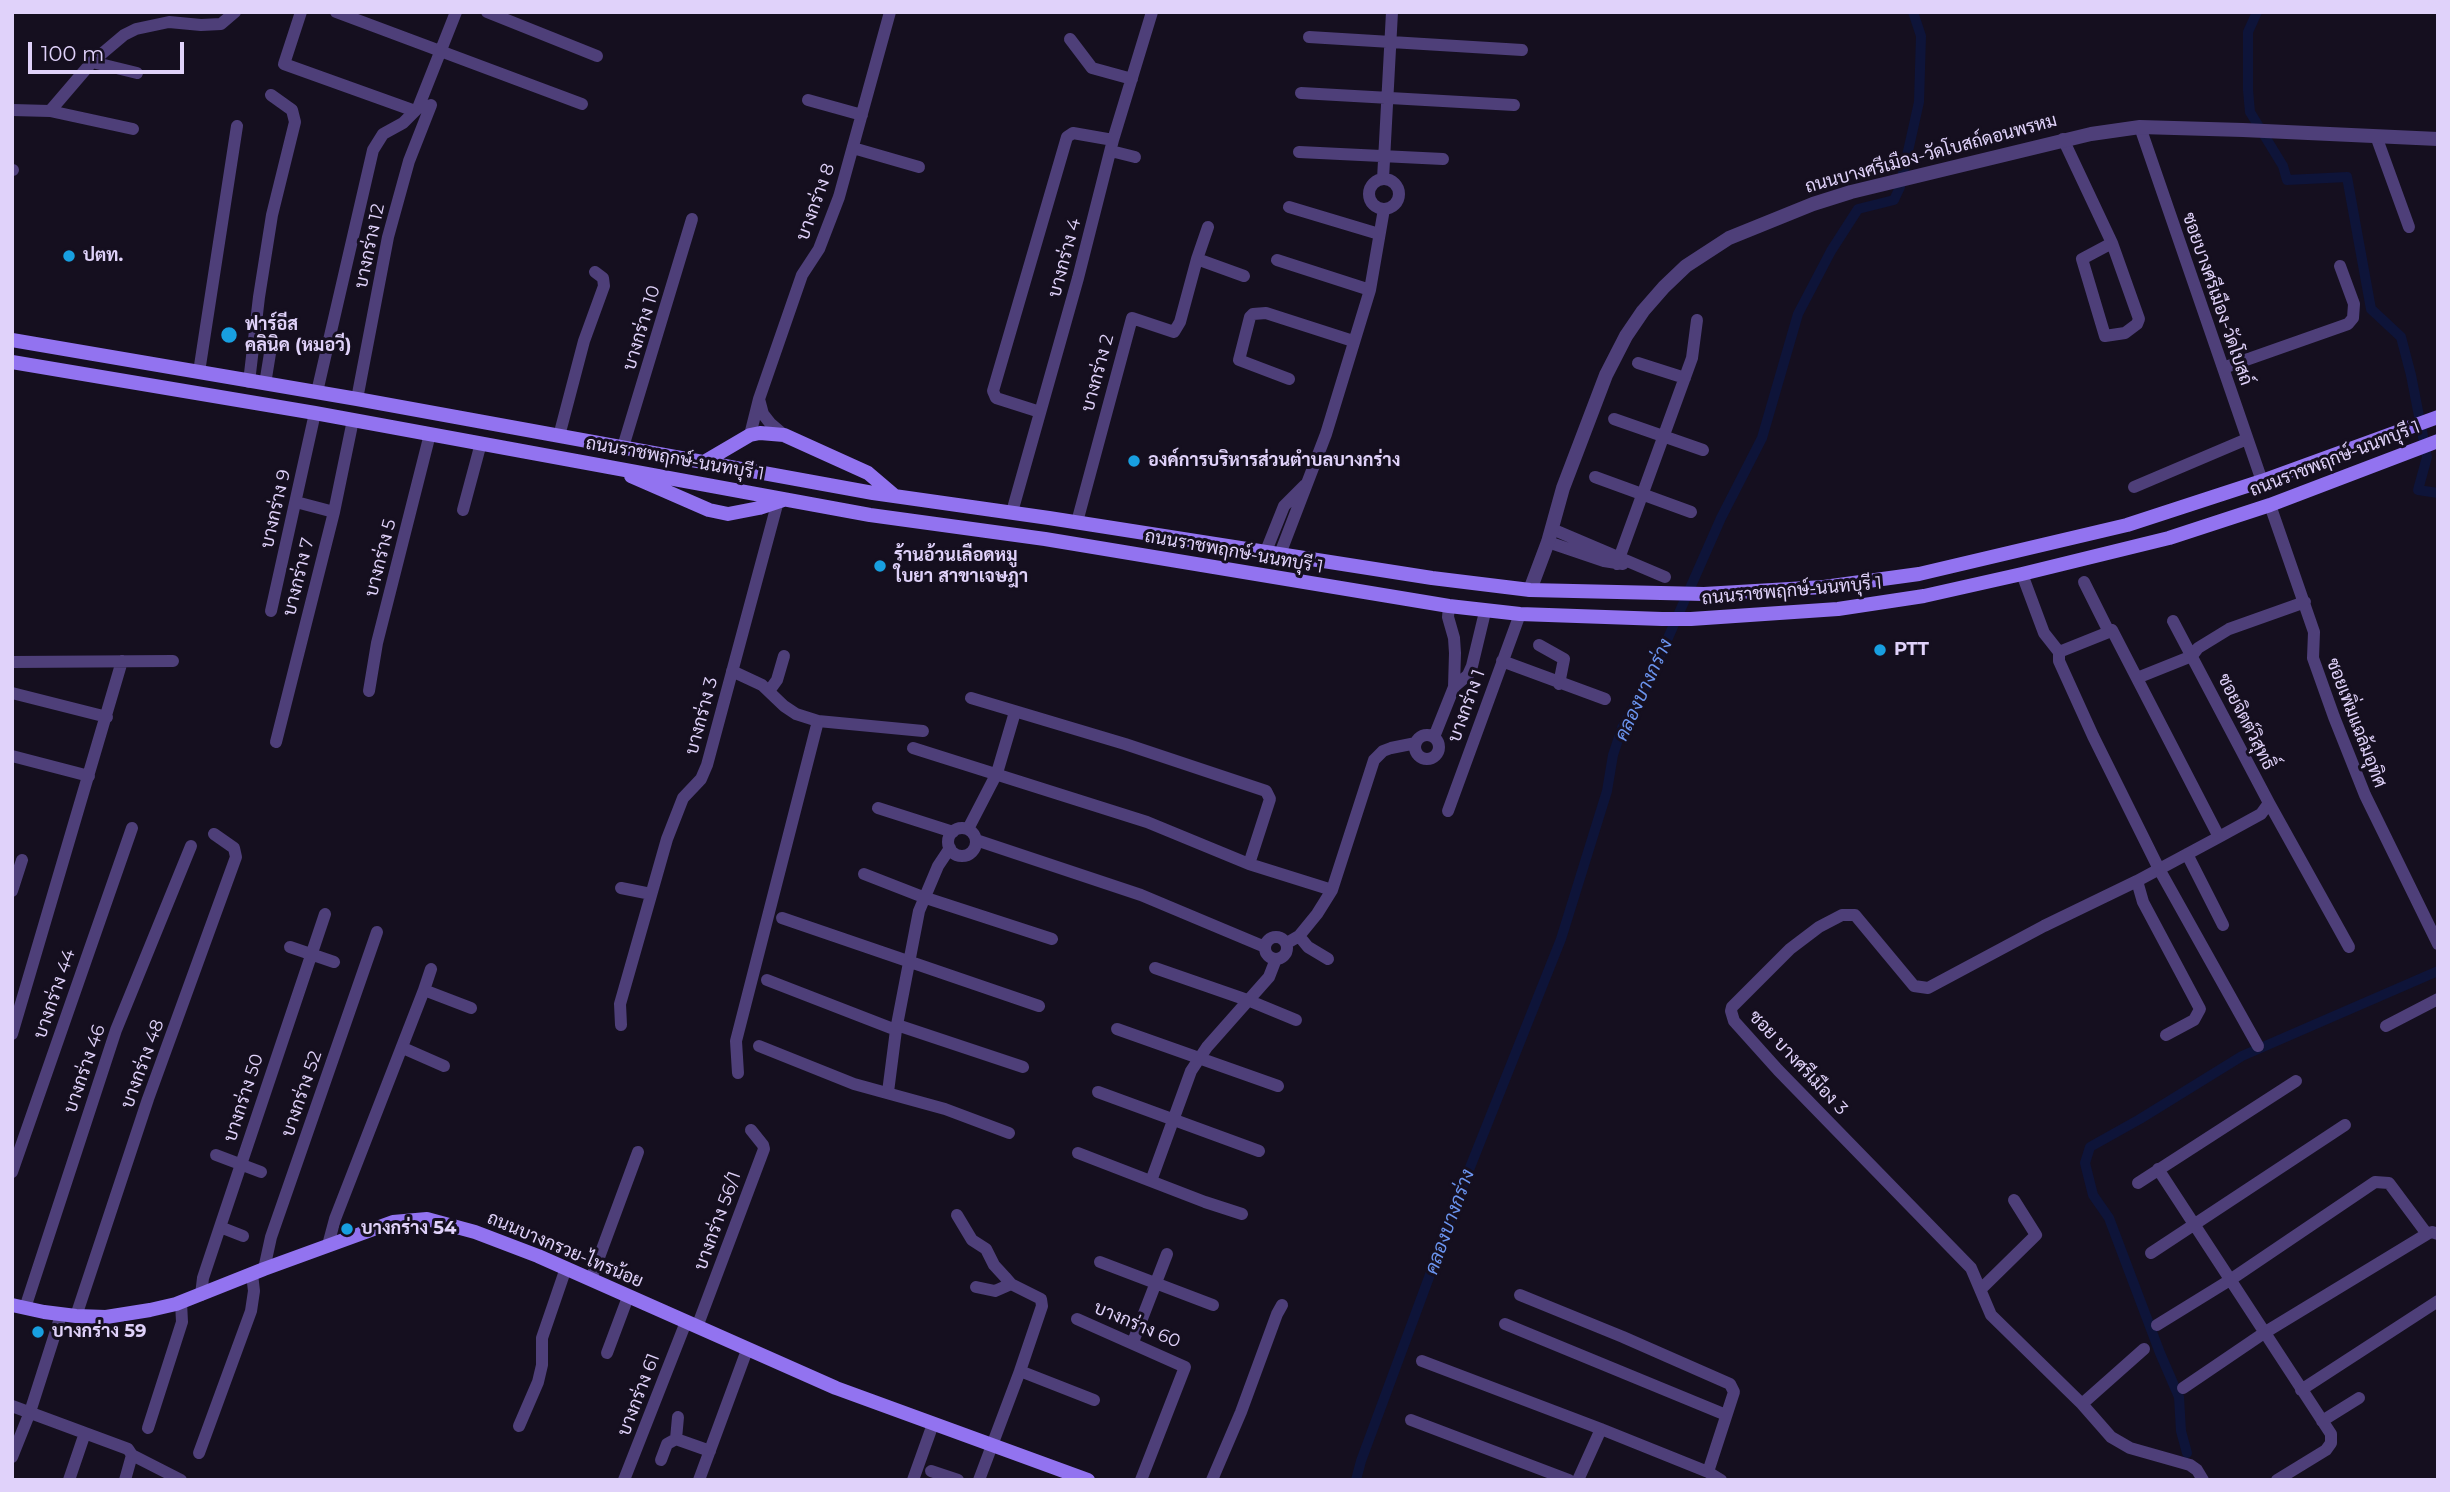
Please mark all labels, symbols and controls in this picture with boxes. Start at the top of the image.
scale bar [32,28,187,72]
text: 100 m [41,41,104,66]
street label: ถนนบางศรีเมือง-วัดโบสถ์ดอนพรหม [1803,110,2059,198]
street label: บางกร่าง 8 [792,160,840,244]
street label: บางกร่าง 12 [351,202,389,290]
street label: ซอยบางศรีเมือง-วัดโบสถ์ [2177,210,2257,388]
street label: บางกร่าง 4 [1044,216,1086,300]
place label: ปตท. [83,245,123,267]
marker: ปตท. [61,248,77,264]
street label: บางกร่าง 10 [619,283,665,373]
place label: ฟาร์อีส คลินิค (หมอวี) [245,314,351,356]
marker: ฟาร์อีส คลินิค (หมอวี) [219,325,239,345]
street label: บางกร่าง 2 [1077,332,1119,414]
street label: ถนนราชพฤกษ์-นนทบุรี 1 [2247,417,2423,501]
street label: ถนนราชพฤกษ์-นนทบุรี 1 [584,433,766,485]
place label: องค์การบริหารส่วนตำบลบางกร่าง [1148,450,1400,472]
marker: องค์การบริหารส่วนตำบลบางกร่าง [1126,453,1142,469]
street label: บางกร่าง 9 [256,468,296,550]
street label: บางกร่าง 5 [361,517,401,599]
street label: ถนนราชพฤกษ์-นนทบุรี 1 [1143,526,1325,578]
street label: บางกร่าง 7 [279,536,319,618]
place label: ร้านอ้วนเลือดหมู ใบยา สาขาเจษฎา [894,545,1028,588]
marker: ร้านอ้วนเลือดหมู ใบยา สาขาเจษฎา [872,558,888,574]
street label: ถนนราชพฤกษ์-นนทบุรี 1 [1701,572,1883,610]
water label: คลองบางกร่าง [1610,635,1678,745]
place label: PTT [1894,639,1929,661]
marker: PTT [1872,642,1888,658]
street label: ซอยเพิ่มแฉล้มอุทิศ [2321,655,2391,791]
street label: บางกร่าง 1 [1444,667,1490,745]
street label: ซอยจิตต์วิสุทธิ์ [2213,670,2279,774]
street label: บางกร่าง 3 [681,675,723,757]
street label: บางกร่าง 44 [30,947,80,1041]
street label: ซอย บางศรีเมือง 3 [1744,1006,1852,1120]
street label: บางกร่าง 48 [117,1017,169,1111]
street label: บางกร่าง 46 [60,1022,110,1116]
street label: บางกร่าง 52 [277,1048,327,1140]
street label: บางกร่าง 50 [220,1051,268,1145]
water label: คลองบางกร่าง [1420,1166,1480,1278]
street label: บางกร่าง 56/1 [690,1169,746,1273]
street label: ถนนบางกรวย-ไทรน้อย [484,1207,646,1293]
place label: บางกร่าง 54 [361,1218,456,1240]
marker: บางกร่าง 54 [339,1221,355,1237]
street label: บางกร่าง 60 [1090,1297,1184,1353]
place label: บางกร่าง 59 [52,1321,146,1343]
marker: บางกร่าง 59 [30,1324,46,1340]
street label: บางกร่าง 61 [613,1351,665,1439]

